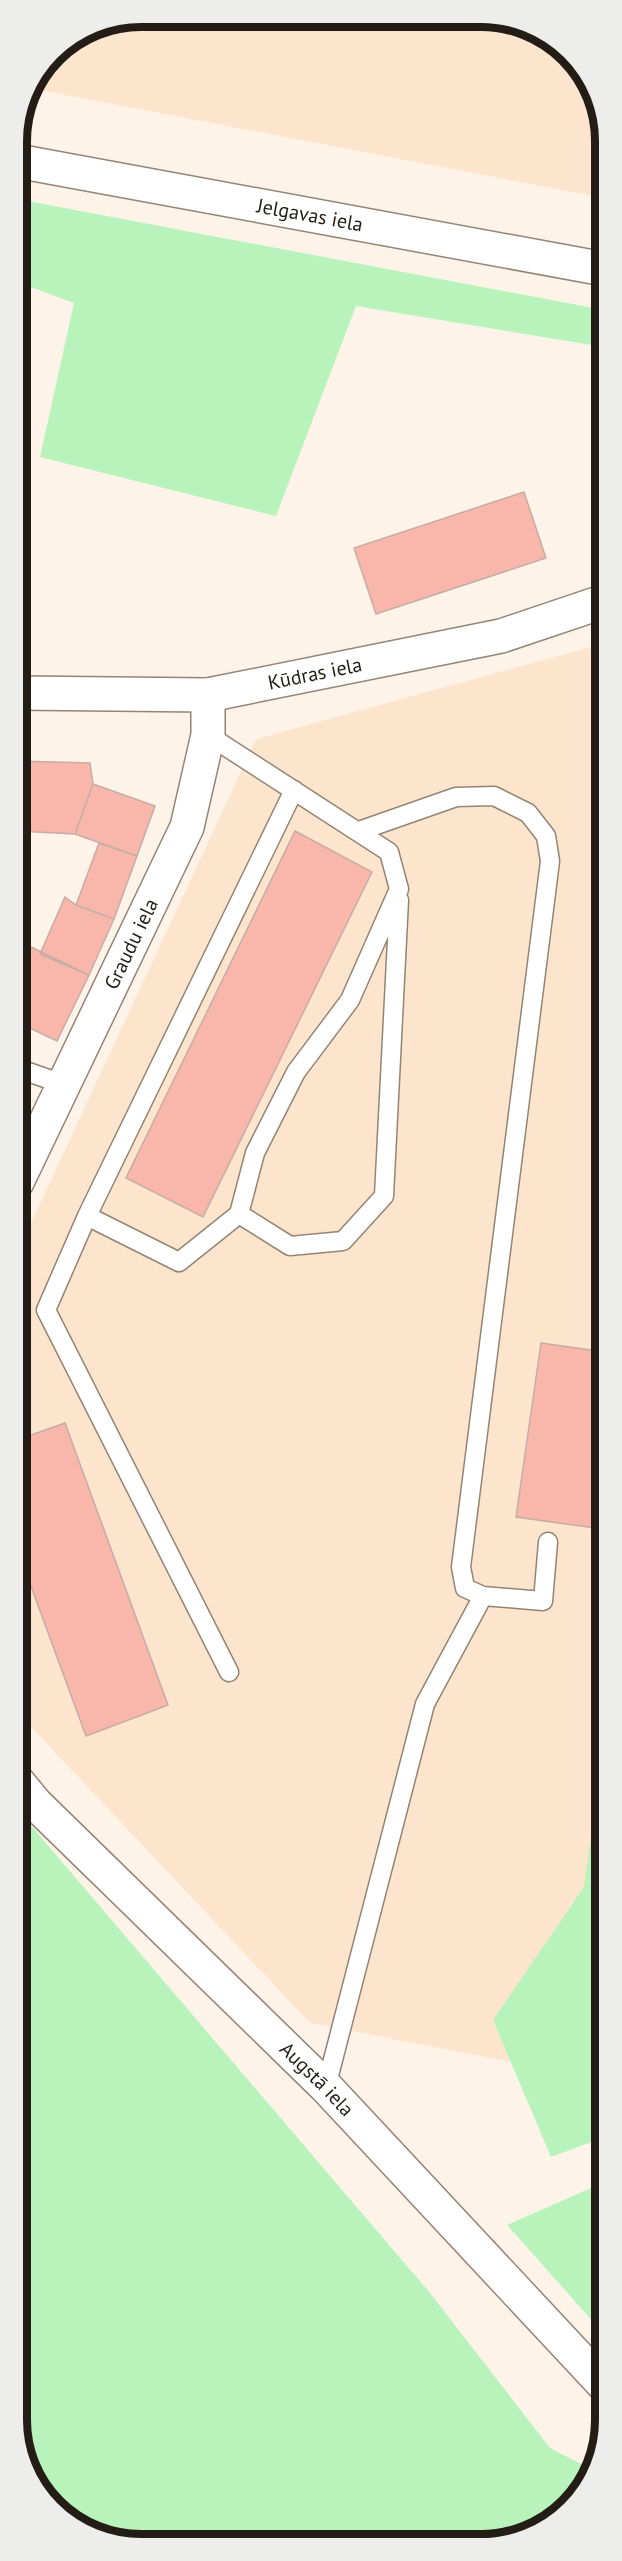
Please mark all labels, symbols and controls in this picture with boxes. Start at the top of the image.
street label: Jelgavas iela [254,192,365,237]
street label: Kūdras iela [265,651,364,696]
street label: Graudu iela [98,894,164,994]
street label: Augstā iela [274,2036,360,2122]

